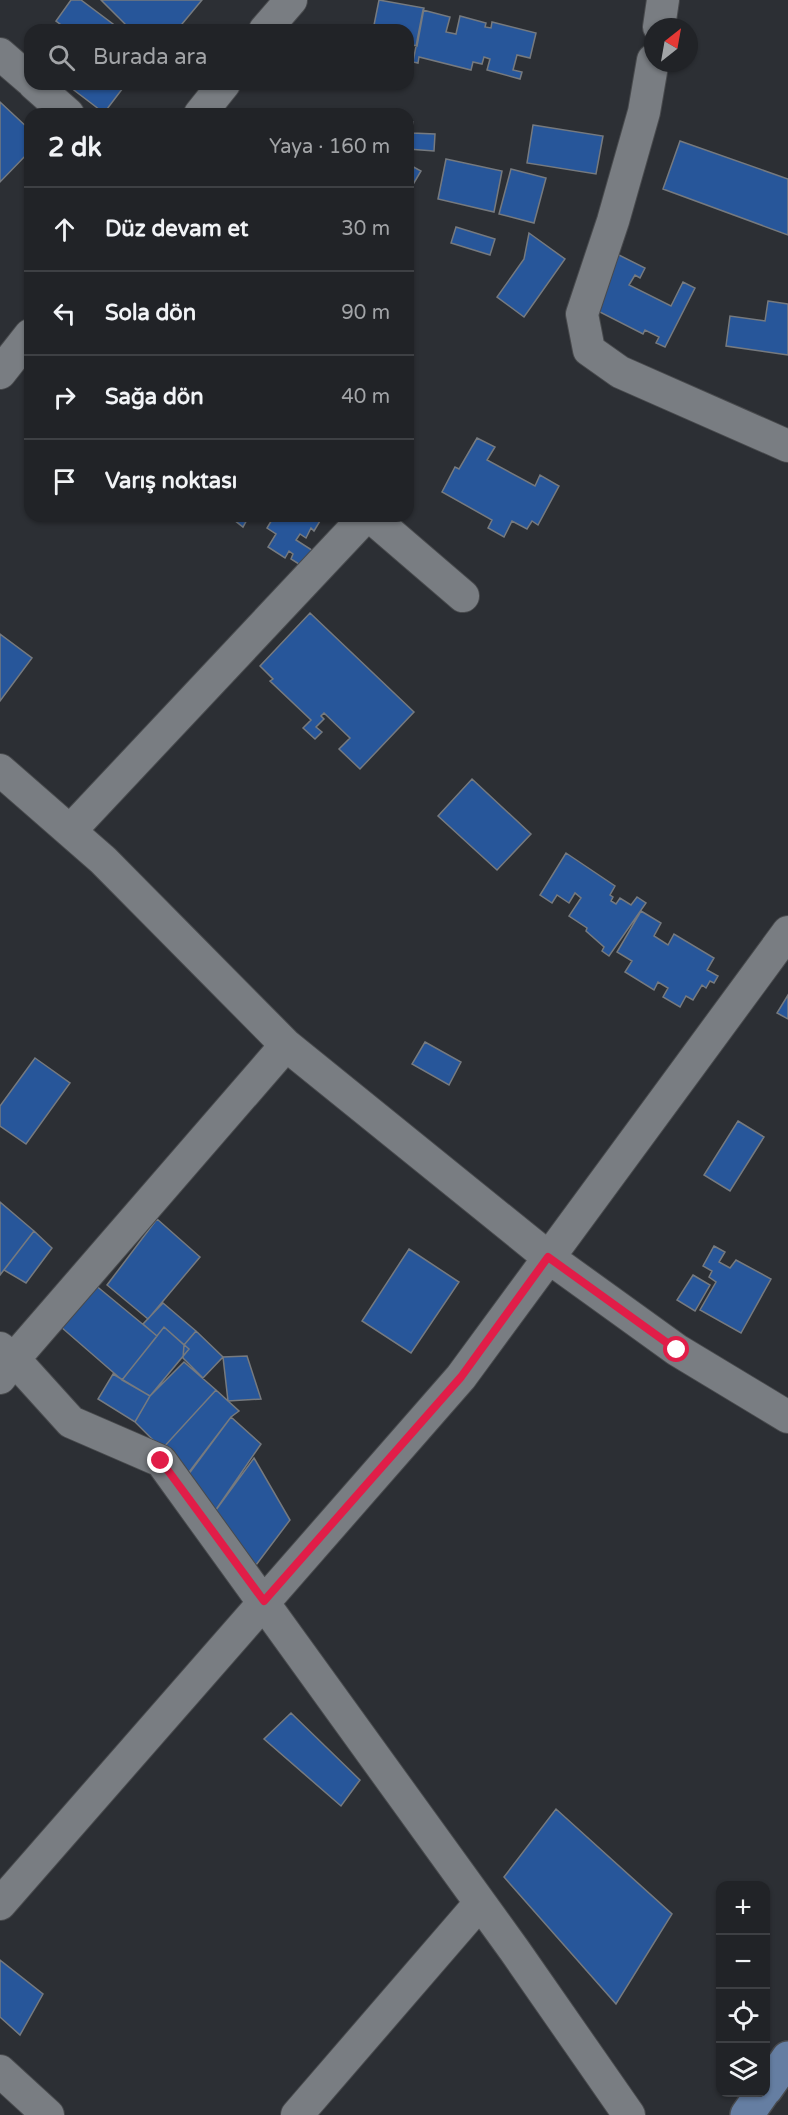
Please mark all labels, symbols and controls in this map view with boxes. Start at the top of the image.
north arrow [644,18,698,72]
search box [24,24,414,90]
icon: search [45,41,78,74]
text: Burada ara [93,44,207,70]
text: 2 dk [48,132,102,163]
text: Yaya · 160 m [269,135,390,159]
icon: ahead [48,213,81,246]
text: Düz devam et [105,216,248,242]
text: 30 m [341,217,390,241]
icon: left [48,297,81,330]
text: Sola dön [105,300,196,326]
text: 90 m [341,301,390,325]
icon: right [48,381,81,414]
text: Sağa dön [105,384,204,410]
text: 40 m [341,385,390,409]
icon: arrive [48,465,81,498]
text: Varış noktası [105,468,237,494]
route start [663,1336,689,1362]
route end [147,1447,173,1473]
map controls [716,1881,770,2097]
button: + [716,1881,770,1935]
button: − [716,1935,770,1989]
button: locate [716,1989,770,2043]
button: layers [716,2043,770,2097]

